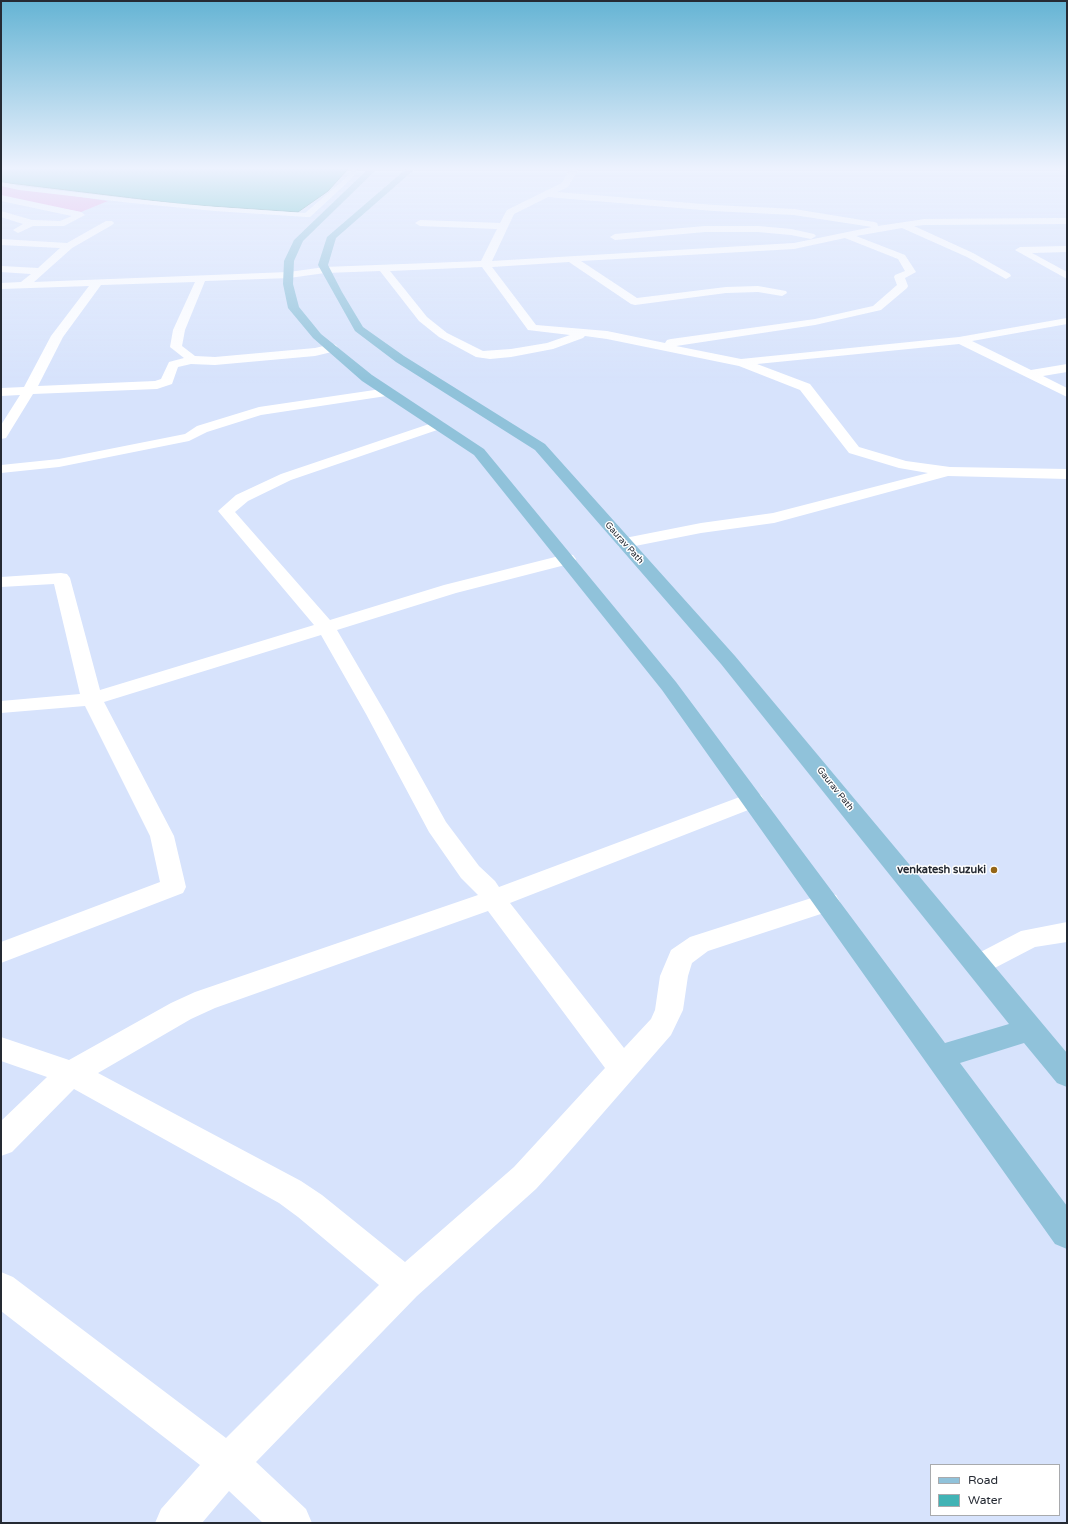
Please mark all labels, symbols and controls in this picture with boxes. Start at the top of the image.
street label: Gaurav Path [602,520,646,566]
street label: Gaurav Path [814,765,856,813]
place label: venkatesh suzuki [897,863,986,877]
marker: venkatesh suzuki [989,865,999,875]
legend [930,1464,1060,1516]
text: Road [968,1473,998,1487]
text: Water [968,1493,1002,1507]

